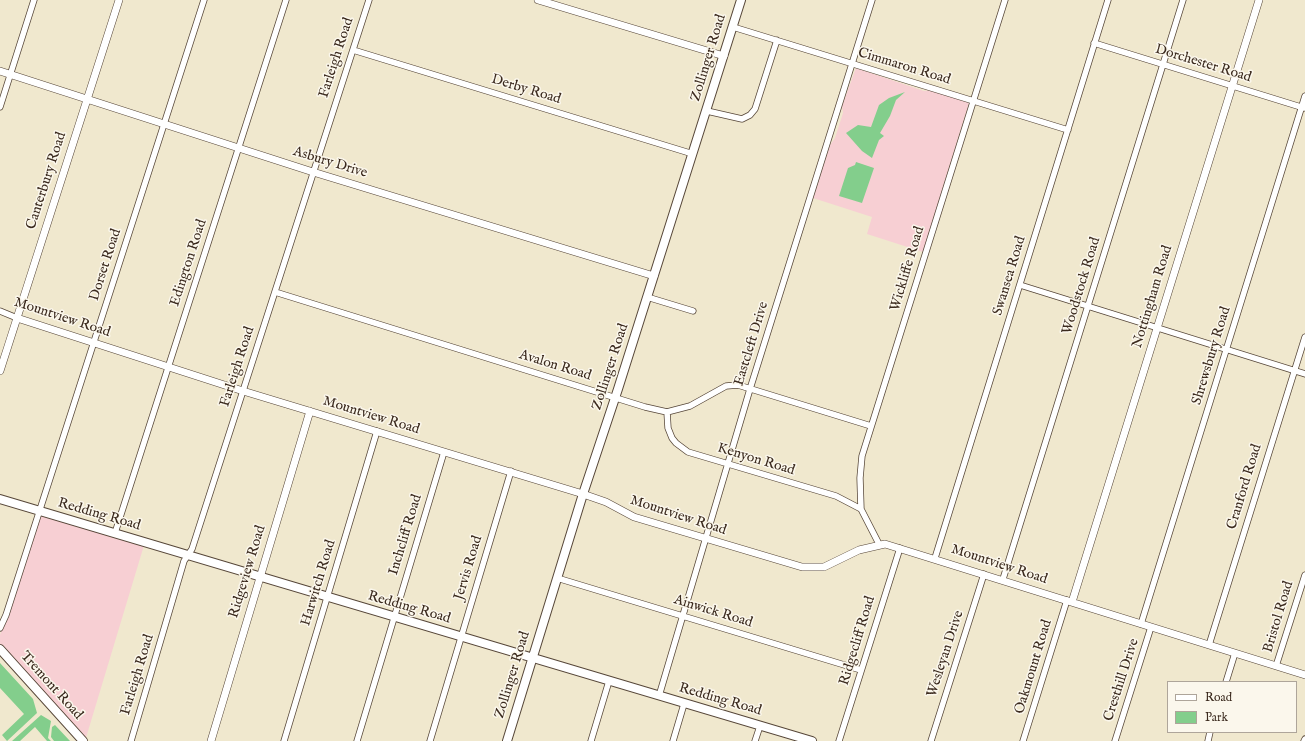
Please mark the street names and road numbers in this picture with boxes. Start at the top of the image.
street label: Zollinger Road [688,12,730,104]
street label: Farleigh Road [316,16,358,100]
street label: Dorchester Road [1153,41,1253,87]
street label: Cimmaron Road [856,45,952,89]
street label: Derby Road [489,71,563,109]
street label: Canterbury Road [23,130,71,232]
street label: Asbury Drive [291,144,369,182]
street label: Edington Road [167,217,211,309]
street label: Wickliffe Road [887,225,929,313]
street label: Dorset Road [86,227,126,303]
street label: Swansea Road [990,234,1030,318]
street label: Woodstock Road [1059,235,1105,337]
street label: Nottingham Road [1129,244,1177,350]
street label: Mountview Road [12,295,112,341]
street label: Eastcleft Drive [731,300,773,388]
street label: Shrewsbury Road [1189,305,1235,407]
street label: Zollinger Road [589,322,633,412]
street label: Farleigh Road [217,325,259,409]
street label: Avalon Road [517,347,593,385]
street label: Mountview Road [321,393,421,439]
street label: Kenyon Road [715,440,797,480]
street label: Cranford Road [1224,442,1266,532]
street label: Inchcliff Road [386,493,426,577]
street label: Mountview Road [628,493,728,539]
street label: Redding Road [56,495,142,535]
street label: Ridgeview Road [226,524,270,620]
street label: Jervis Road [451,534,487,602]
street label: Harwitch Road [298,538,340,628]
street label: Mountview Road [949,542,1049,588]
street label: Bristol Road [1260,579,1298,655]
street label: Redding Road [366,588,452,628]
street label: Ainwick Road [672,592,754,632]
street label: Ridgecliff Road [836,594,880,688]
street label: Wesleyan Drive [924,609,968,699]
street label: Oakmount Road [1012,618,1056,716]
street label: Zollinger Road [492,629,534,721]
street label: Farleigh Road [118,633,158,717]
street label: Cresthill Drive [1101,637,1143,723]
street label: Tremont Road [16,648,86,724]
street label: Redding Road [677,680,763,720]

